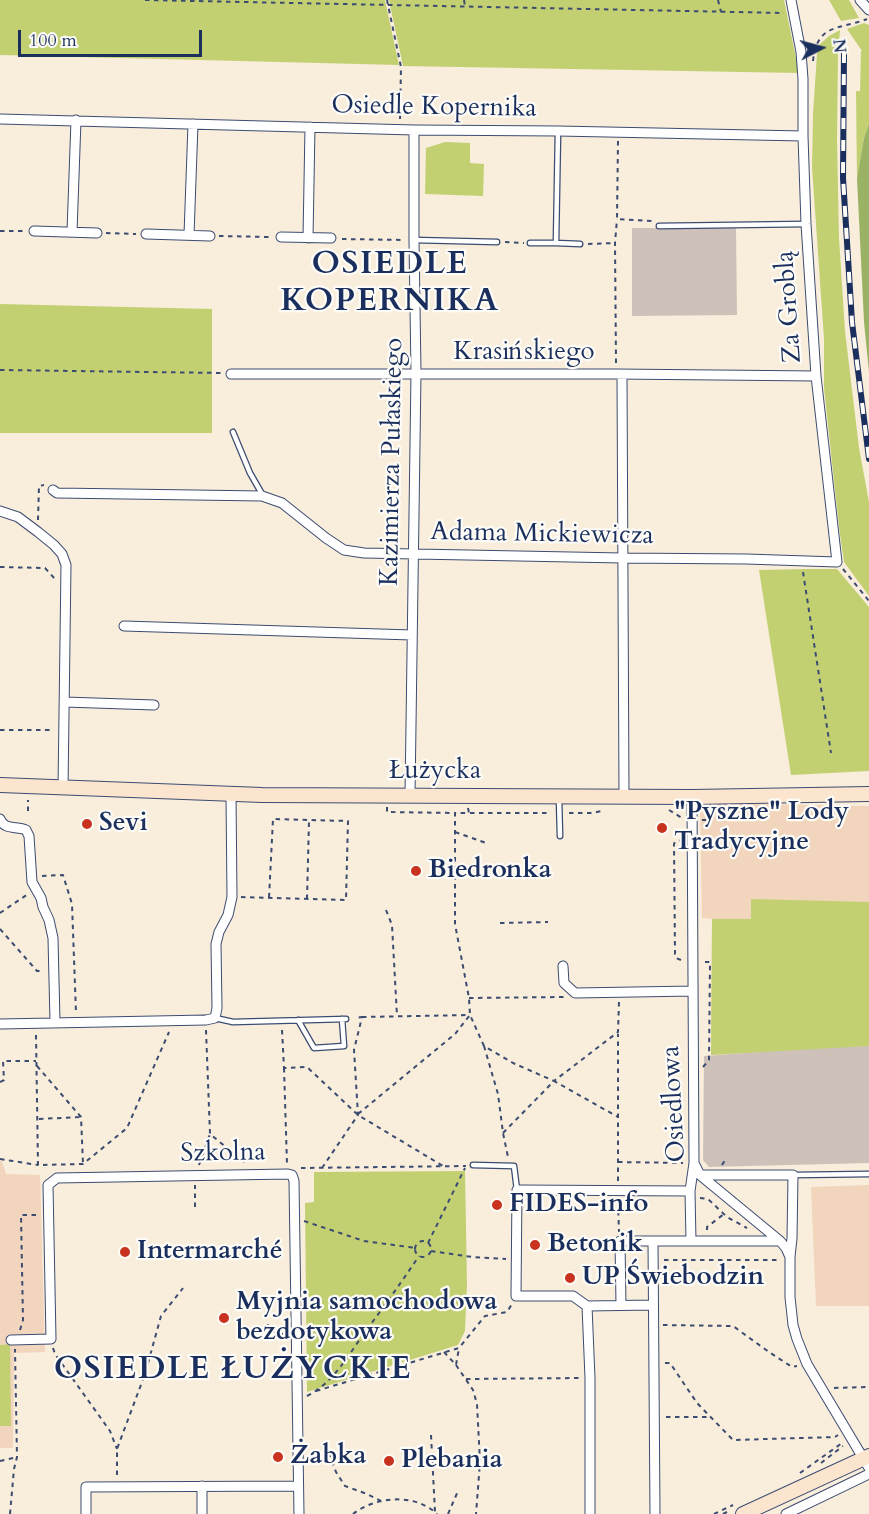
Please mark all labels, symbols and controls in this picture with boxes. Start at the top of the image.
scale bar [21,18,206,56]
north arrow [791,18,851,78]
text: 100 m [29,28,77,53]
text: N [827,38,851,54]
street label: Osiedle Kopernika [331,91,537,125]
district label: OSIEDLE KOPERNIKA [280,247,500,322]
street label: Za Groblą [771,250,809,364]
street label: Krasińskiego [453,337,595,369]
street label: Kazimierza Pułaskiego [375,338,411,586]
street label: Adama Mickiewicza [430,517,654,553]
street label: Łużycka [389,756,481,788]
place label: "Pyszne" Lody Tradycyjne [674,797,849,858]
place label: Sevi [99,808,148,840]
marker: Sevi [80,817,94,831]
marker: "Pyszne" Lody Tradycyjne [655,821,669,835]
place label: Biedronka [428,855,552,887]
marker: Biedronka [409,864,423,878]
street label: Osiedlowa [656,1045,694,1163]
street label: Szkolna [180,1138,266,1170]
place label: FIDES-info [509,1189,649,1221]
marker: FIDES-info [490,1198,504,1212]
place label: Betonik [547,1229,643,1261]
place label: Intermarché [137,1236,283,1268]
marker: Betonik [528,1238,542,1252]
marker: Intermarché [118,1245,132,1259]
place label: UP Świebodzin [582,1262,764,1294]
marker: UP Świebodzin [563,1271,577,1285]
place label: Myjnia samochodowa bezdotykowa [236,1287,497,1348]
marker: Myjnia samochodowa bezdotykowa [217,1311,231,1325]
district label: OSIEDLE ŁUŻYCKIE [54,1352,412,1390]
place label: Żabka [290,1441,366,1473]
place label: Plebania [401,1445,503,1477]
marker: Żabka [271,1450,285,1464]
marker: Plebania [382,1454,396,1468]

